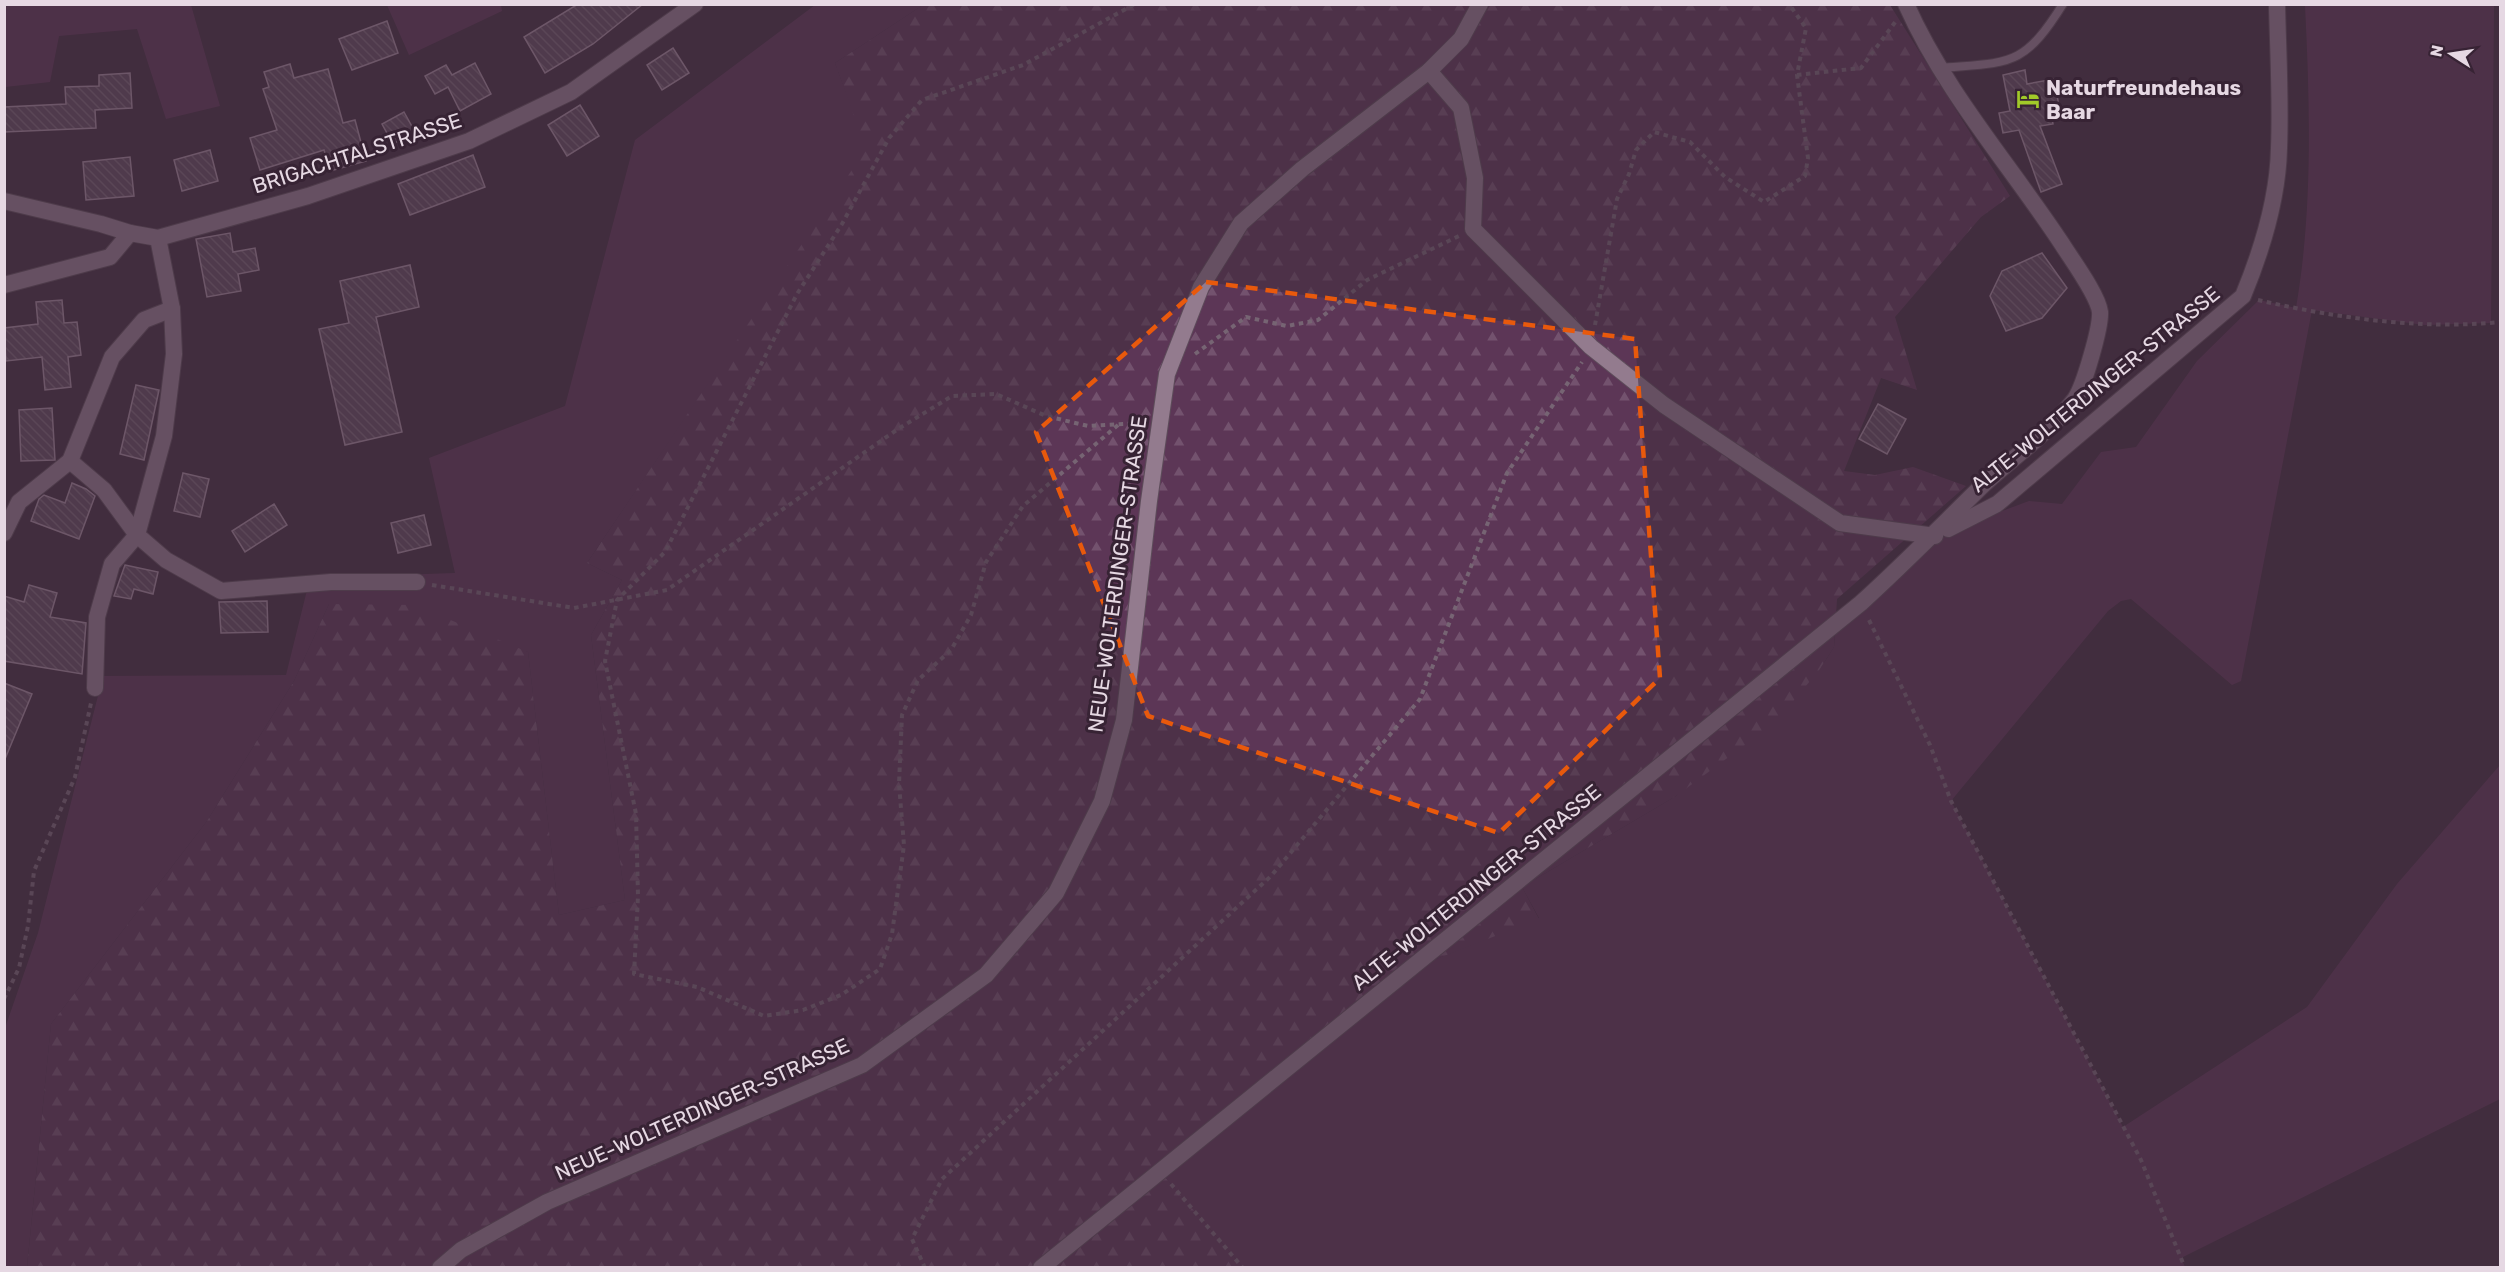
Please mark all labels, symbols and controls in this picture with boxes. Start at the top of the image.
north arrow [2421,24,2481,84]
text: N [2426,43,2447,59]
place label: Naturfreundehaus Baar [2046,75,2241,124]
hotel icon: Naturfreundehaus Baar [2015,86,2041,112]
street label: BRIGACHTALSTRASSE [249,107,465,199]
street label: ALTE-WOLTERDINGER-STRASSE [1965,281,2225,497]
street label: NEUE-WOLTERDINGER-STRASSE [1082,414,1152,734]
street label: ALTE-WOLTERDINGER-STRASSE [1346,779,1606,995]
street label: NEUE-WOLTERDINGER-STRASSE [551,1033,853,1185]

